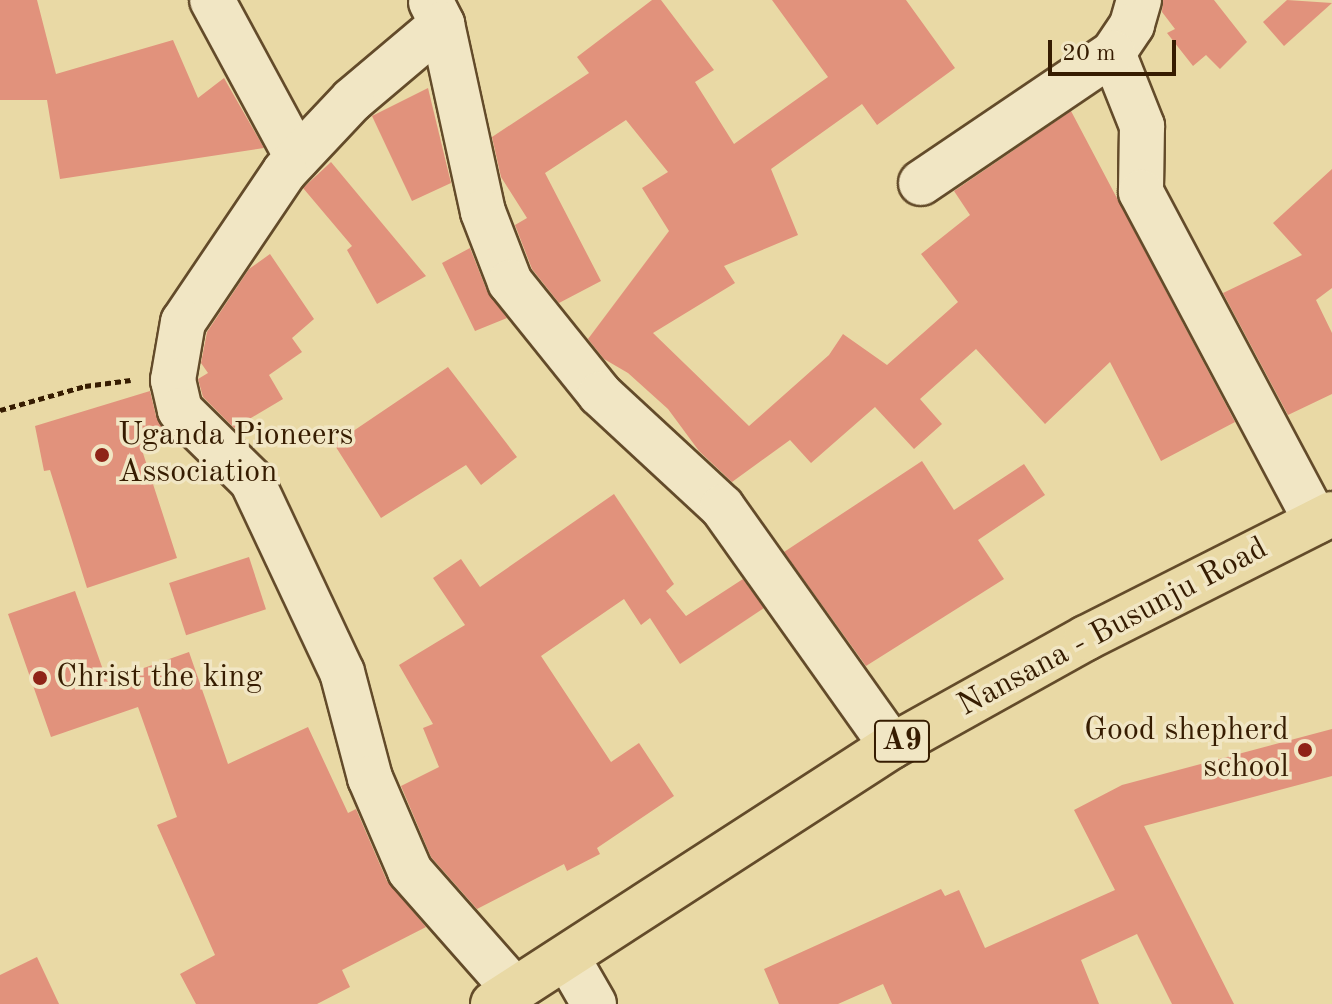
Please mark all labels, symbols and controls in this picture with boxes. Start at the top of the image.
scale bar [1052,24,1180,74]
text: 20 m [1062,42,1116,66]
place label: Uganda Pioneers Association [118,418,353,493]
marker: Uganda Pioneers Association [93,446,111,464]
street label: Nansana - Busunju Road [952,530,1274,726]
place label: Christ the king [56,659,263,697]
marker: Christ the king [31,669,49,687]
place label: Good shepherd school [1084,713,1289,788]
road number: A9 [872,715,932,767]
marker: Good shepherd school [1296,741,1314,759]

